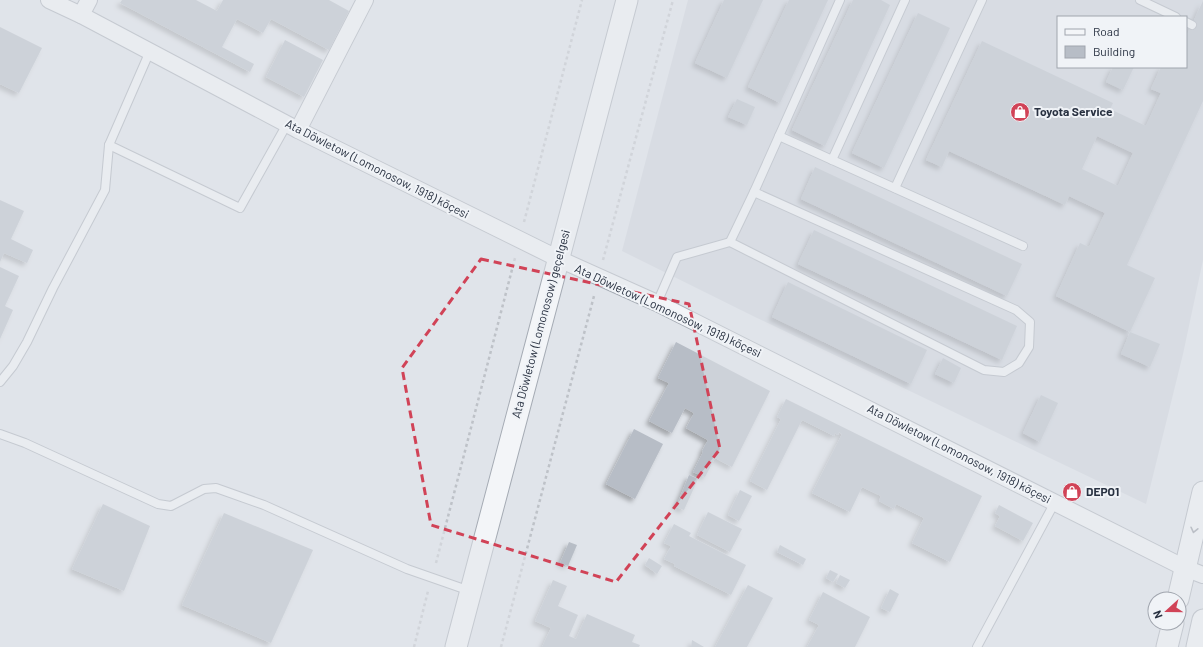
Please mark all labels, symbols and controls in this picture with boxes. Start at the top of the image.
legend [1057,16,1187,68]
text: Road [1093,24,1120,38]
text: Building [1093,44,1135,58]
shop icon: Toyota Service [1009,101,1031,123]
place label: Toyota Service [1034,104,1113,118]
street label: Ata Döwletow (Lomonosow, 1918) köçesi [283,116,472,221]
street label: Ata Döwletow (Lomonosow) geçelgesi [508,228,572,420]
street label: Ata Döwletow (Lomonosow, 1918) köçesi [573,261,764,360]
street label: Ata Döwletow (Lomonosow, 1918) köçesi [865,401,1054,506]
shop icon: DEPO1 [1061,481,1083,503]
place label: DEPO1 [1086,484,1119,498]
one-way arrow [1190,526,1199,533]
north arrow [1147,591,1187,631]
text: N [1150,609,1165,621]

